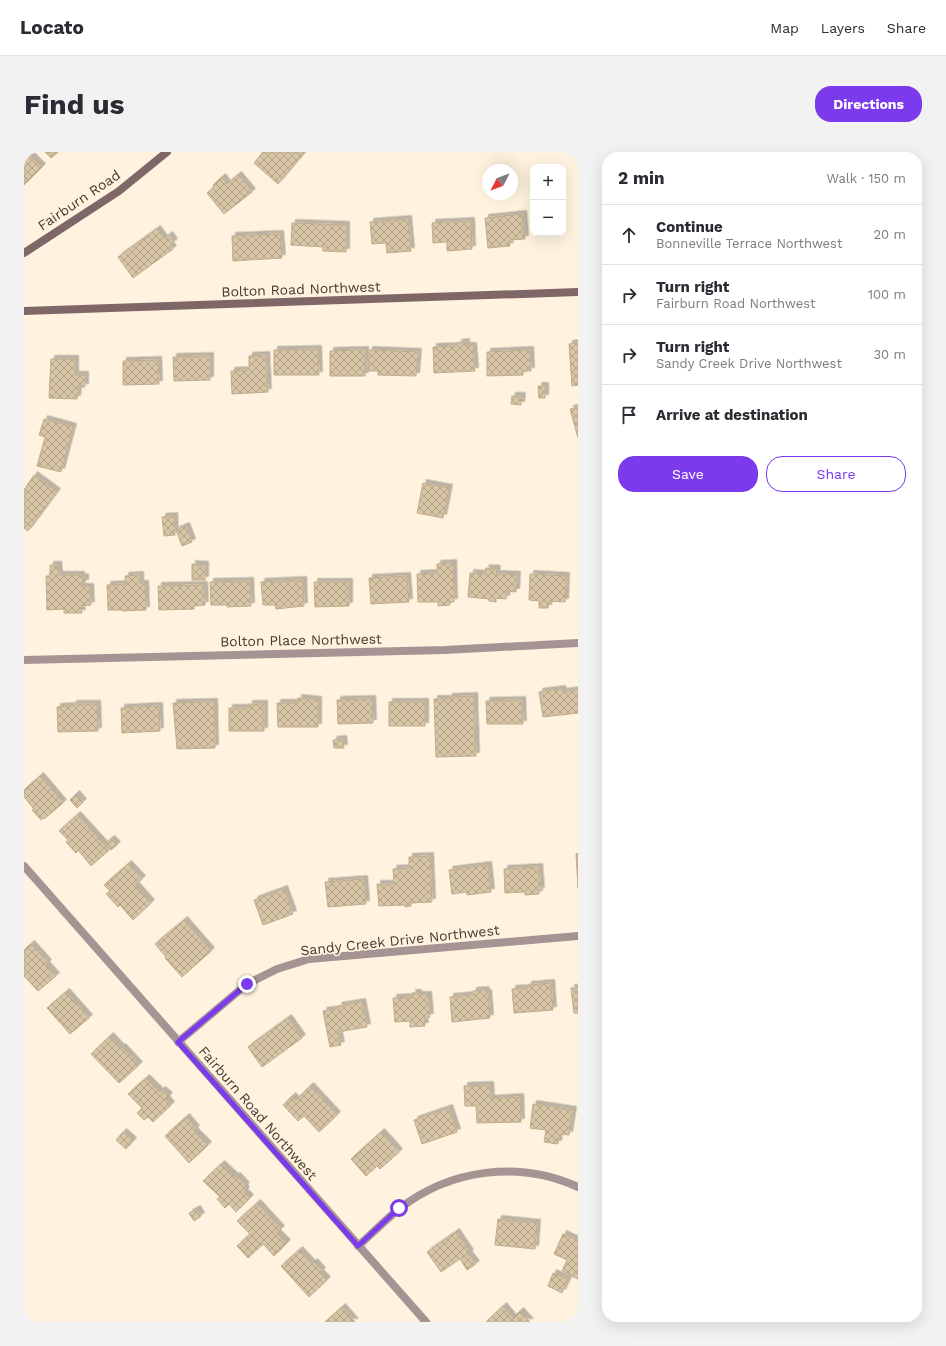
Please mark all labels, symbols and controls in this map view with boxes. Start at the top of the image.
text: Locato [20,16,84,39]
text: Map [770,20,799,36]
text: Layers [821,20,865,36]
text: Share [887,20,926,36]
button: Directions [815,86,922,122]
text: Find us [24,88,124,121]
north arrow [482,164,518,200]
map controls [530,164,566,236]
button: + [530,164,566,200]
street label: Fairburn Road [35,167,123,233]
text: 2 min [618,168,664,188]
text: Walk · 150 m [827,171,906,186]
button: − [530,200,566,236]
text: Continue [656,218,723,236]
icon: ahead [618,224,640,246]
text: 20 m [874,227,906,242]
text: Bonneville Terrace Northwest [656,236,842,251]
street label: Bolton Road Northwest [221,278,381,300]
text: Turn right [656,278,729,296]
icon: right [618,284,640,306]
text: 100 m [868,287,906,302]
text: Fairburn Road Northwest [656,296,816,311]
text: Turn right [656,338,729,356]
icon: right [618,344,640,366]
text: 30 m [874,347,906,362]
text: Sandy Creek Drive Northwest [656,356,842,371]
icon: arrive [618,404,640,426]
text: Arrive at destination [656,406,808,424]
button: Save [618,456,758,492]
button: Share [766,456,906,492]
street label: Bolton Place Northwest [220,631,382,649]
street label: Sandy Creek Drive Northwest [300,922,501,958]
route end [238,975,256,993]
street label: Fairburn Road Northwest [196,1043,320,1183]
route start [390,1199,408,1217]

